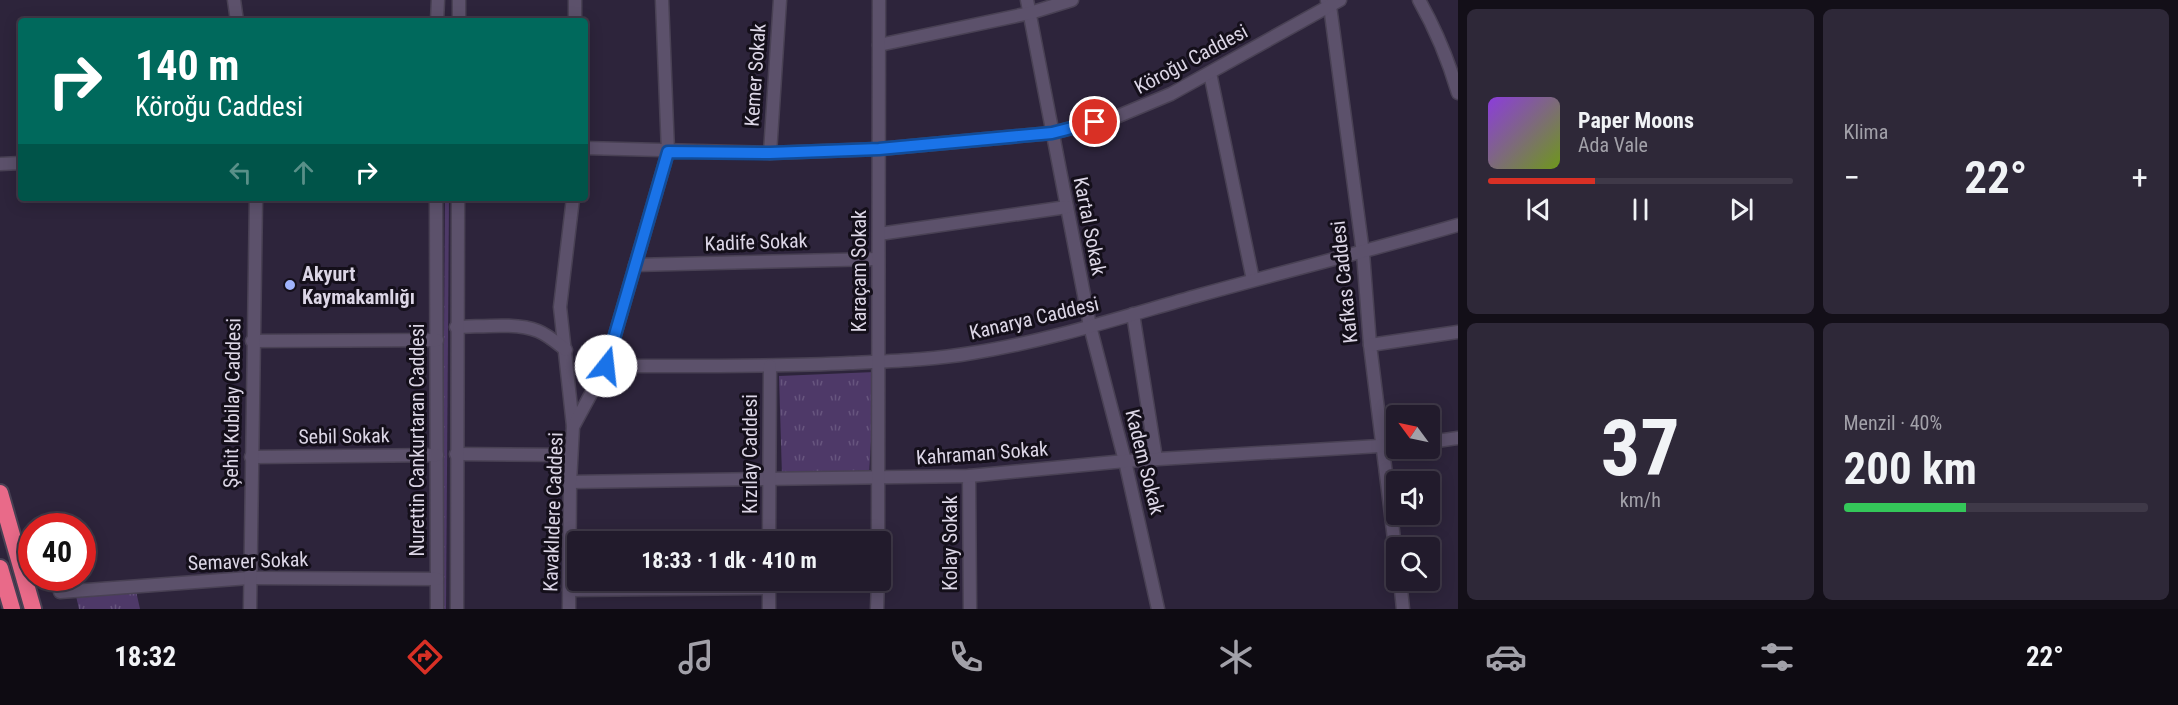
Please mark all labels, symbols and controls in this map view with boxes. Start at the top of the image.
street label: Köroğu Caddesi [1130,19,1252,99]
street label: Kemer Sokak [739,23,771,127]
text: 140 m [135,41,240,90]
icon: right [36,42,114,120]
text: Köroğu Caddesi [135,91,303,123]
pin [1069,96,1120,147]
icon: arrive [1078,105,1111,138]
text: Paper Moons [1578,108,1694,133]
text: Klima [1844,120,1888,144]
text: Ada Vale [1578,133,1648,157]
text: 22° [1964,151,2027,204]
icon: left [224,156,257,189]
icon: ahead [287,156,320,189]
icon: right [350,156,383,189]
text: − [1844,158,1860,197]
text: + [2132,158,2148,197]
street label: Kartal Sokak [1069,175,1111,277]
icon: previous [1522,193,1555,226]
icon: pause [1624,193,1657,226]
icon: next [1725,193,1758,226]
street label: Karaçam Sokak [847,210,871,332]
street label: Kafkas Caddesi [1326,220,1362,344]
street label: Kadife Sokak [704,228,808,256]
place label: Akyurt Kaymakamlığı [302,262,415,309]
marker: Akyurt Kaymakamlığı [283,278,297,292]
street label: Kanarya Caddesi [967,291,1101,345]
street label: Şehit Kubilay Caddesi [219,318,245,488]
street label: Nurettin Cankurtaran Caddesi [405,324,429,556]
position arrow [574,334,638,398]
street label: Kızılay Caddesi [738,394,762,514]
text: 37 [1601,403,1680,494]
north arrow [1386,405,1440,459]
map controls [1386,405,1440,591]
street label: Kadem Sokak [1120,407,1170,517]
text: Menzil · 40% [1844,411,1942,435]
street label: Sebil Sokak [298,423,390,449]
street label: Kavaklıdere Caddesi [538,432,568,592]
street label: Kahraman Sokak [915,436,1049,470]
text: 200 km [1844,442,1977,495]
button: sound [1386,471,1440,525]
text: km/h [1620,488,1661,512]
street label: Kolay Sokak [938,495,962,591]
speed limit sign: 40 [18,513,96,591]
button: search [1386,537,1440,591]
street label: Semaver Sokak [187,547,309,575]
text: 18:33 · 1 dk · 410 m [641,548,817,573]
icon: directions [404,636,446,678]
icon: music [675,636,717,678]
icon: phone [945,636,987,678]
icon: climate [1215,636,1257,678]
icon: car [1485,636,1527,678]
icon: filters [1756,636,1798,678]
text: 18:32 [114,641,176,673]
text: 22° [2026,641,2064,673]

